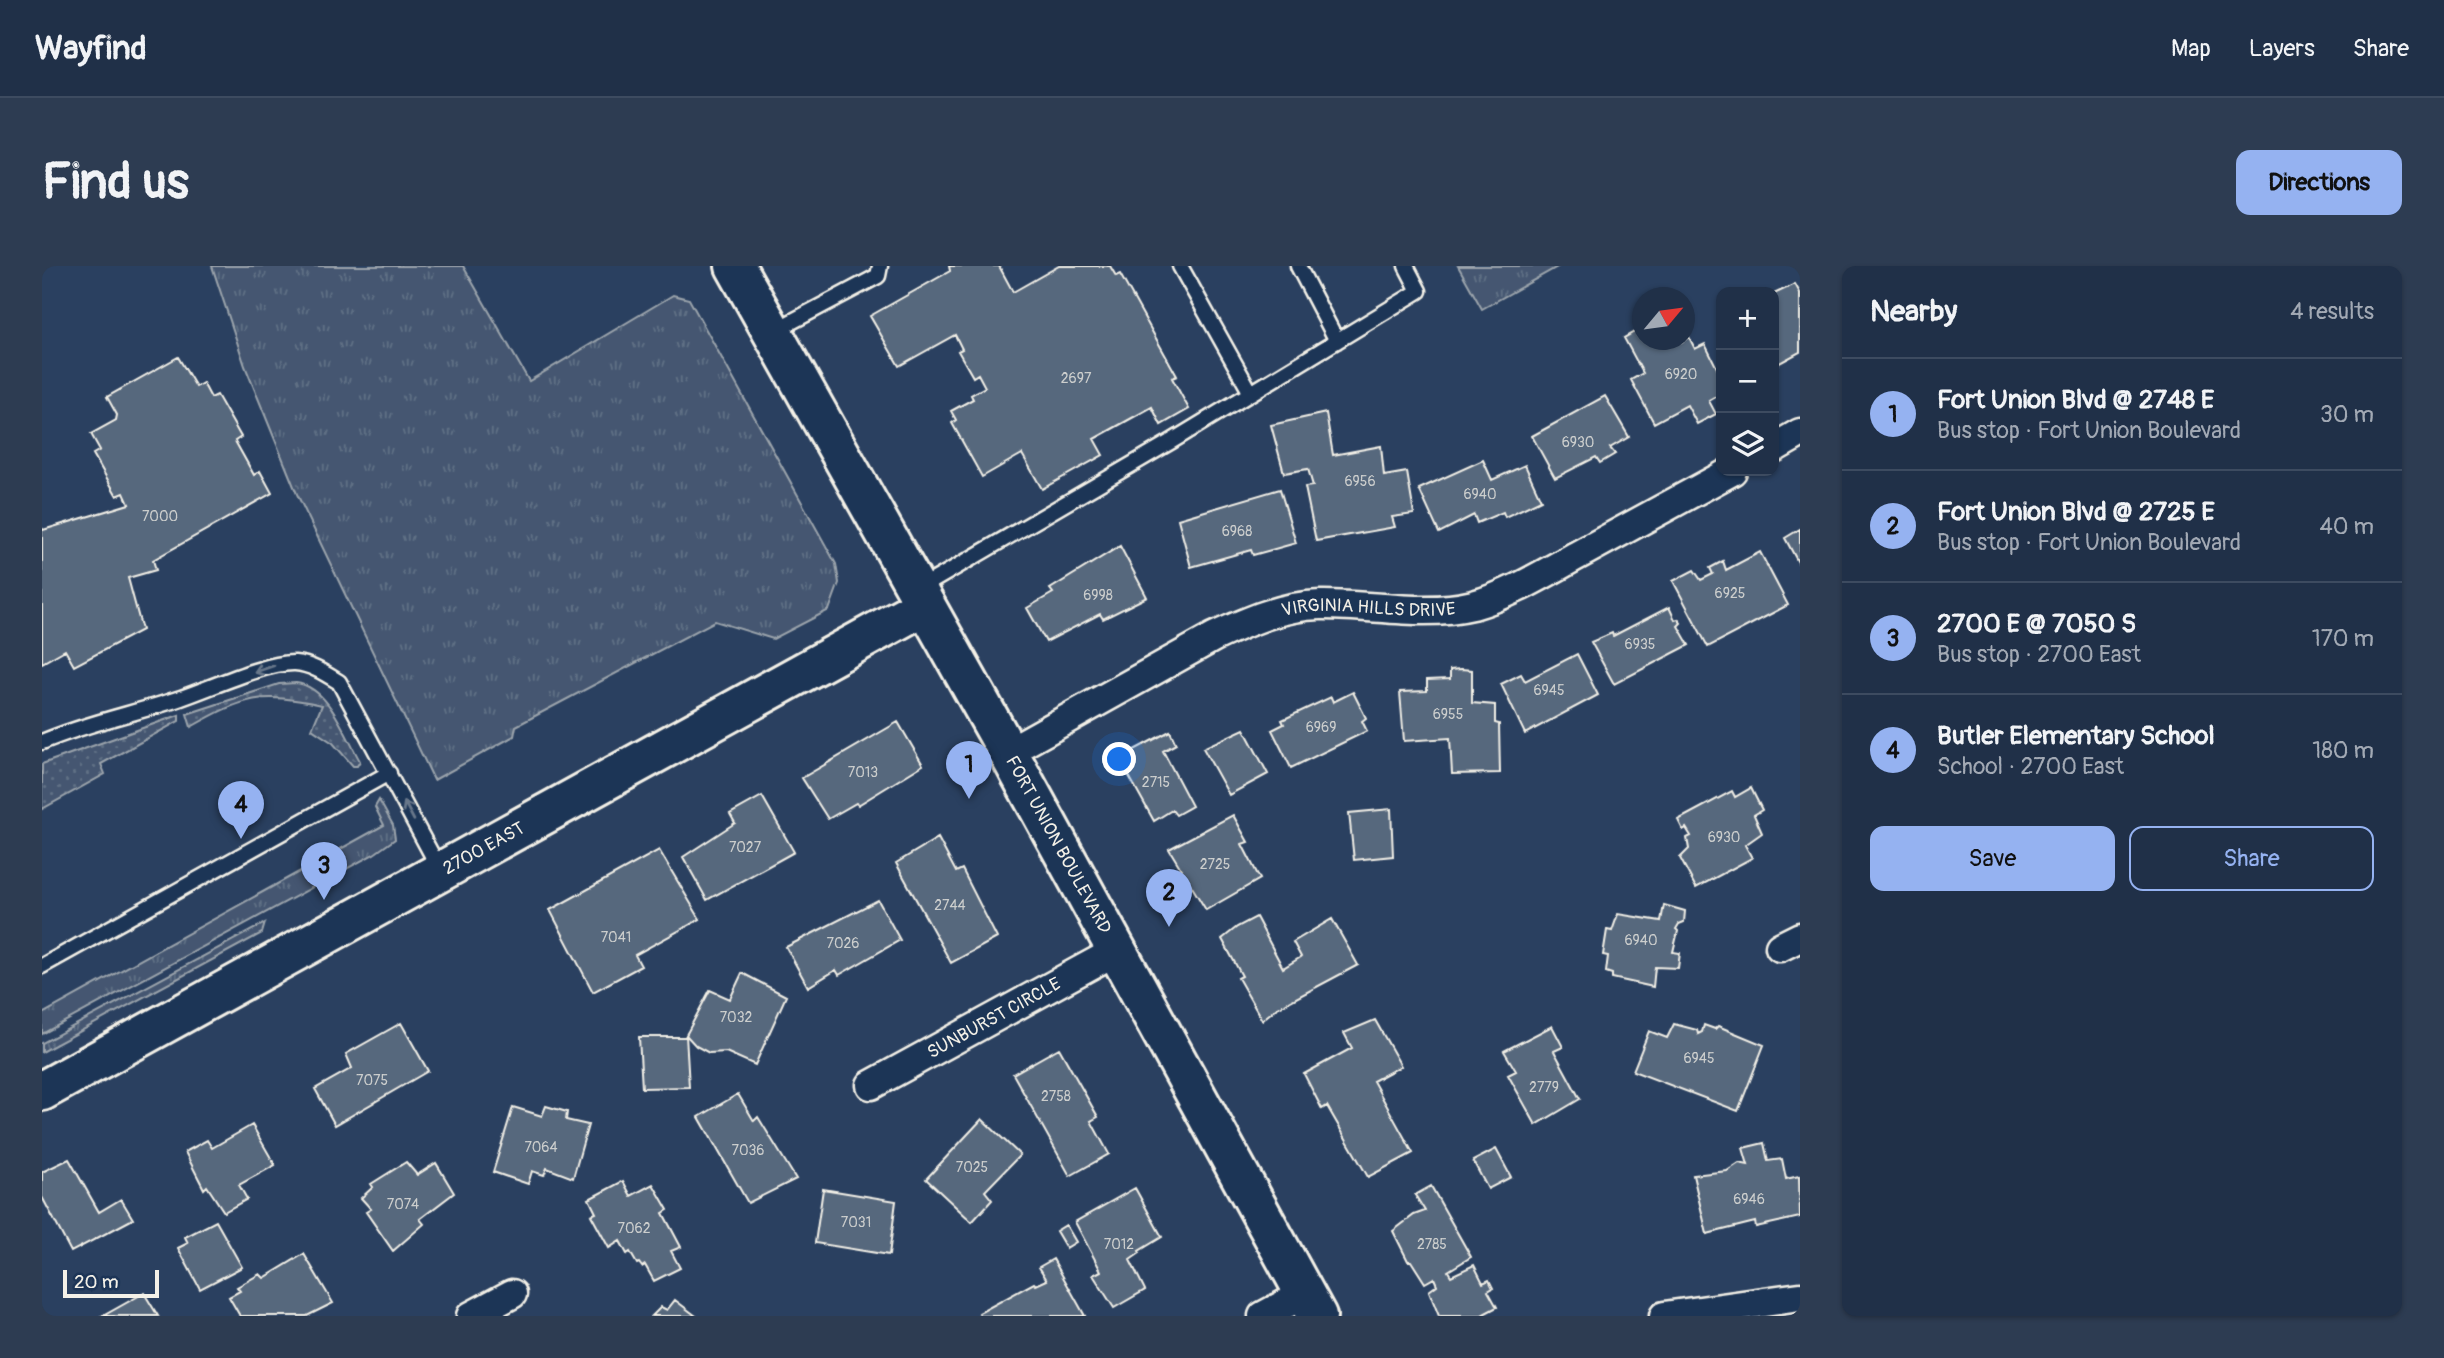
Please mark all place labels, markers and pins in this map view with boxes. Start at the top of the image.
pin: 1 [946,741,992,799]
pin: 4 [218,781,264,839]
pin: 3 [301,842,347,900]
pin: 2 [1146,869,1192,927]

